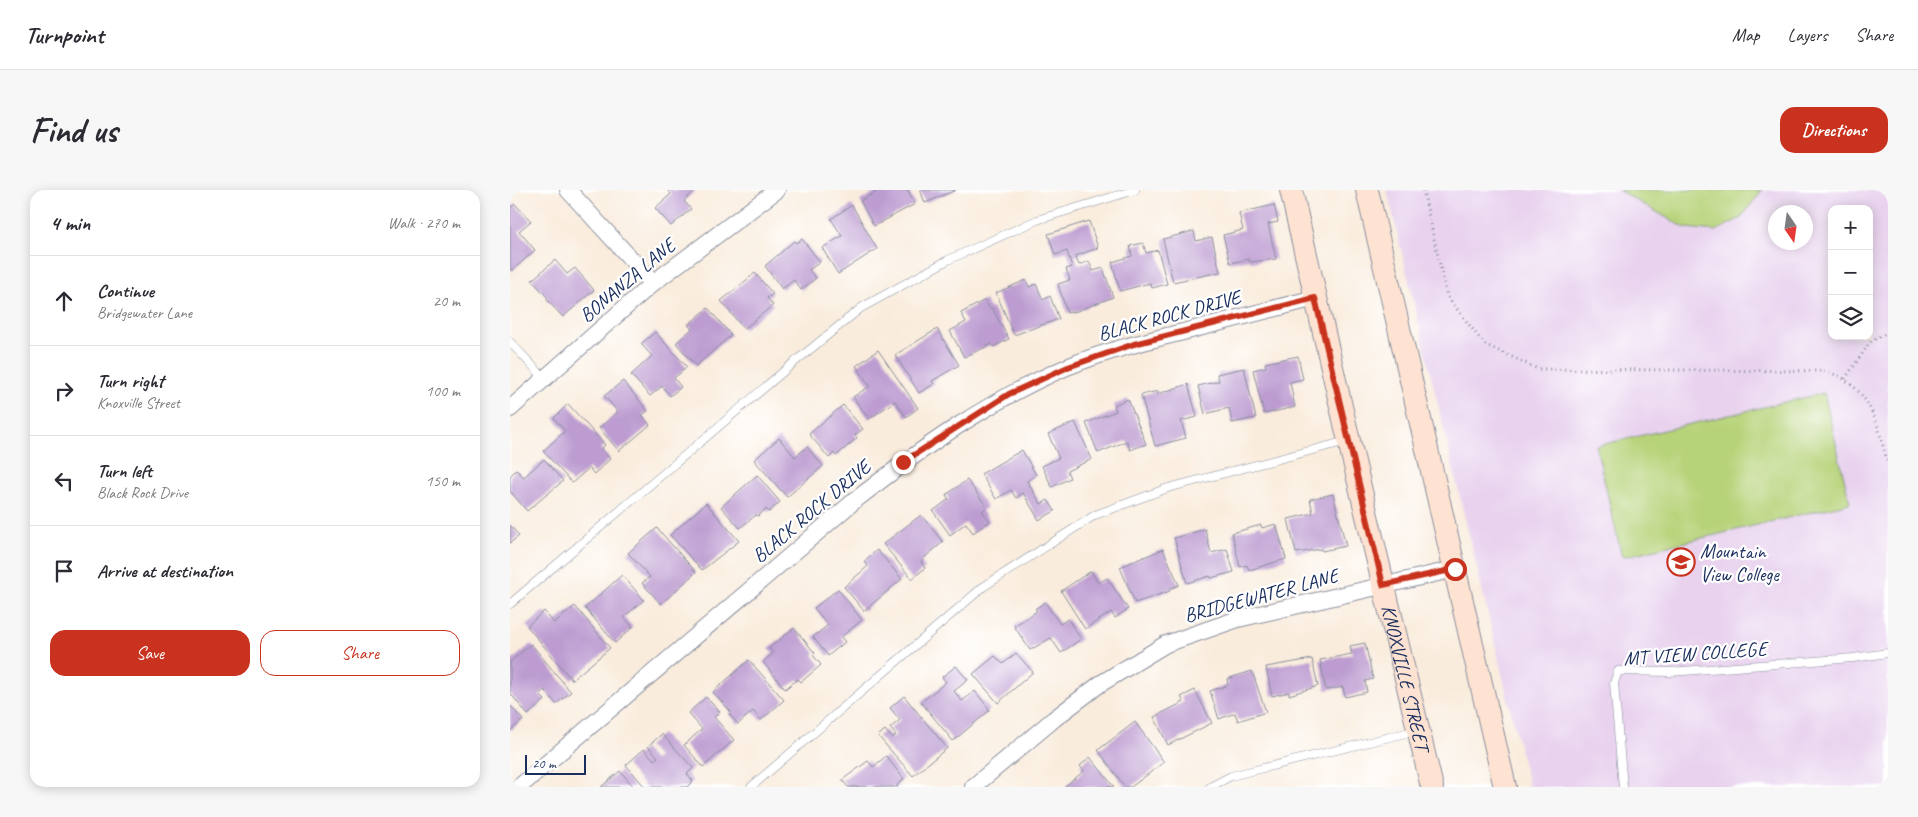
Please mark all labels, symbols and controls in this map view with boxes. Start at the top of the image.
text: Turnpoint [25,20,104,50]
text: Map [1732,24,1760,46]
text: Layers [1788,24,1827,46]
text: Share [1855,24,1893,46]
button: Directions [1780,107,1888,153]
text: Find us [30,108,117,153]
north arrow [1768,205,1813,250]
map controls [1828,205,1873,340]
button: + [1828,205,1873,250]
text: 4 min [50,210,90,236]
text: Walk · 270 m [388,213,460,233]
street label: BONANZA LANE [574,231,683,328]
button: − [1828,250,1873,295]
text: Continue [97,279,154,303]
street label: BLACK ROCK DRIVE [1095,284,1246,347]
icon: ahead [50,287,78,315]
text: 20 m [433,291,460,311]
button: layers [1828,295,1873,340]
text: Bridgewater Lane [97,303,192,323]
text: Turn right [97,369,164,393]
icon: right [50,377,78,405]
text: 100 m [426,381,460,401]
text: Knoxville Street [97,393,180,413]
route end [892,451,915,474]
street label: BLACK ROCK DRIVE [747,453,877,568]
text: Turn left [97,459,152,483]
icon: left [50,467,78,495]
text: 150 m [426,471,460,491]
text: Black Rock Drive [97,483,188,503]
place label: Mountain View College [1700,539,1780,587]
school or university icon: Mountain View College [1666,547,1696,577]
icon: arrive [50,557,78,585]
route start [1444,558,1467,581]
text: Arrive at destination [97,559,233,583]
street label: BRIDGEWATER LANE [1181,562,1344,628]
street label: KNOXVILLE STREET [1376,602,1436,757]
button: Save [50,630,250,676]
button: Share [260,630,460,676]
street label: MT VIEW COLLEGE [1623,636,1771,671]
scale bar [525,752,586,775]
text: 20 m [532,755,556,772]

